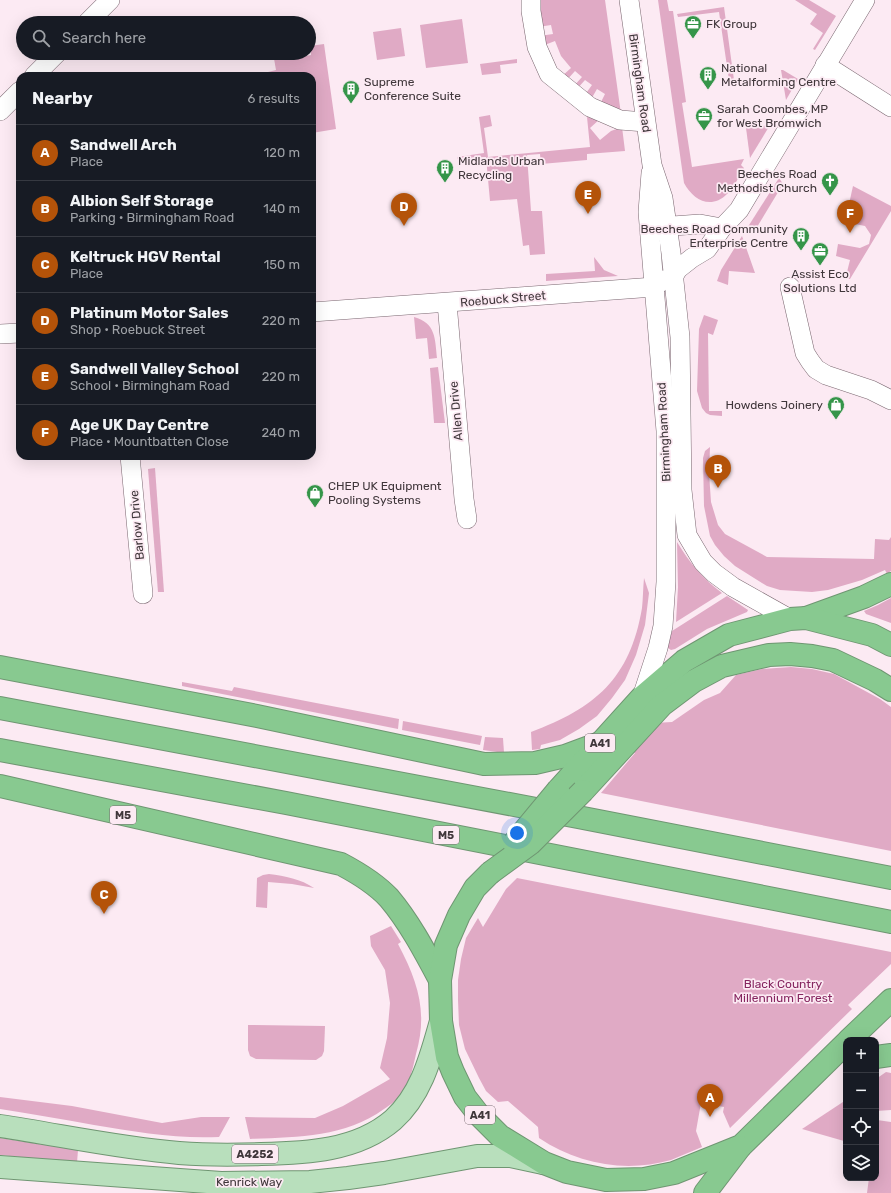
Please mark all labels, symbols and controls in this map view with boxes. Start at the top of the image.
office icon: FK Group [683,14,703,39]
search box [16,16,316,60]
place label: FK Group [706,17,757,31]
icon: search [30,27,52,49]
text: Search here [62,29,146,47]
street label: Birmingham Road [626,33,654,133]
place label: National Metalforming Centre [721,61,836,89]
building icon: National Metalforming Centre [698,65,718,90]
place label: Supreme Conference Suite [364,75,461,103]
building icon: Supreme Conference Suite [341,79,361,104]
text: Nearby [32,88,93,108]
text: 6 results [248,91,300,106]
place label: Sarah Coombes, MP for West Bromwich [717,102,828,130]
office icon: Sarah Coombes, MP for West Bromwich [694,106,714,131]
text: Sandwell Arch [70,136,177,154]
text: A [40,145,50,160]
text: 120 m [264,145,300,160]
text: Place [70,154,103,169]
place label: Midlands Urban Recycling [458,154,545,182]
building icon: Midlands Urban Recycling [435,158,455,183]
place label: Beeches Road Methodist Church [717,167,817,195]
church icon: Beeches Road Methodist Church [820,171,840,196]
pin: E [575,181,601,214]
text: Albion Self Storage [70,192,214,210]
pin: D [391,193,417,226]
pin: F [837,200,863,233]
text: B [40,201,50,216]
text: 140 m [263,201,300,216]
text: Parking · Birmingham Road [70,210,234,225]
place label: Beeches Road Community Enterprise Centre [641,222,788,250]
building icon: Beeches Road Community Enterprise Centre [791,226,811,251]
office icon: Assist Eco Solutions Ltd [810,241,830,266]
text: Keltruck HGV Rental [70,248,221,266]
text: C [40,257,50,272]
text: 150 m [264,257,300,272]
text: Place [70,266,103,281]
place label: Assist Eco Solutions Ltd [783,267,857,295]
street label: Roebuck Street [460,288,547,310]
text: Platinum Motor Sales [70,304,228,322]
text: D [40,313,50,328]
text: 220 m [262,313,300,328]
text: Shop · Roebuck Street [70,322,205,337]
text: Sandwell Valley School [70,360,239,378]
text: E [41,369,49,384]
text: 220 m [262,369,300,384]
text: School · Birmingham Road [70,378,230,393]
street label: Allen Drive [446,380,466,441]
street label: Birmingham Road [654,382,674,482]
shop icon: Howdens Joinery [826,395,846,420]
place label: Howdens Joinery [725,398,823,412]
text: Age UK Day Centre [70,416,209,434]
text: F [41,425,49,440]
text: 240 m [261,425,300,440]
text: Place · Mountbatten Close [70,434,229,449]
pin: B [705,455,731,488]
place label: CHEP UK Equipment Pooling Systems [328,479,442,507]
shop icon: CHEP UK Equipment Pooling Systems [305,483,325,508]
street label: Barlow Drive [127,489,147,560]
road number: A41 [585,734,615,752]
road number: M5 [110,806,136,824]
your location [507,823,527,843]
road number: M5 [433,826,459,844]
pin: C [91,881,117,914]
park label: Black Country Millennium Forest [734,977,833,1005]
map controls [843,1037,879,1181]
button: + [843,1037,879,1073]
button: − [843,1073,879,1109]
pin: A [697,1084,723,1117]
road number: A41 [465,1106,495,1124]
button: locate [843,1109,879,1145]
road number: A4252 [232,1145,278,1163]
button: layers [843,1145,879,1181]
street label: Kenrick Way [216,1175,282,1189]

